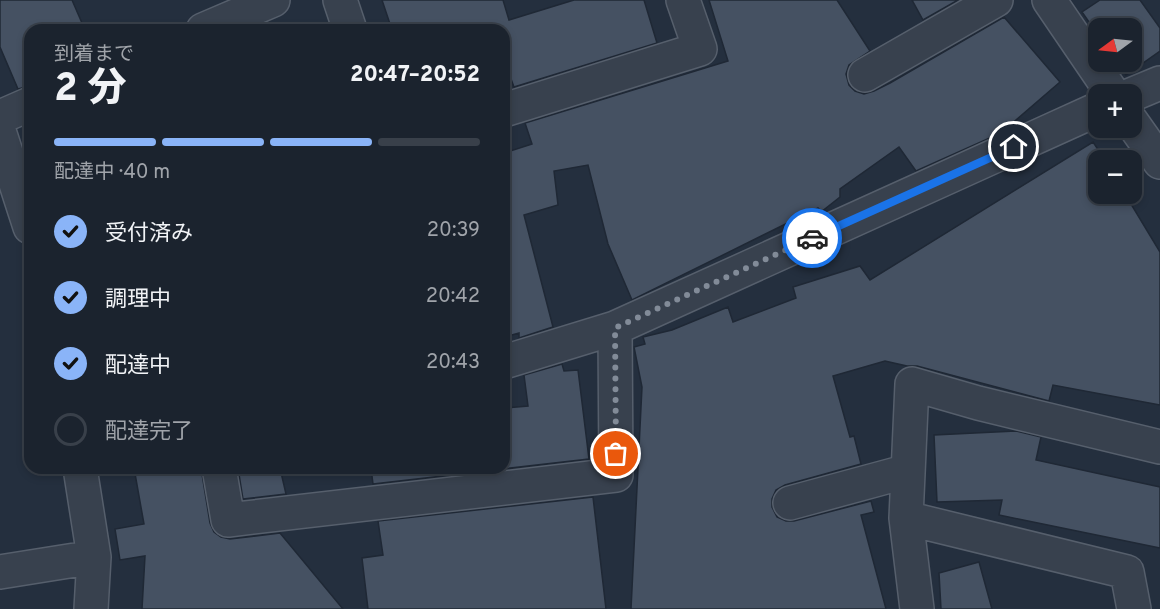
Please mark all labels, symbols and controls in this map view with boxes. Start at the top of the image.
north arrow [1088,18,1142,72]
map controls [1088,18,1142,204]
text: 到着まで [54,42,134,68]
text: 20:47–20:52 [350,62,480,89]
text: 2 分 [54,66,127,115]
button: + [1088,84,1142,138]
pin [988,121,1039,172]
icon: home [997,130,1030,163]
button: − [1088,150,1142,204]
text: 配達中 · 40 m [54,160,170,186]
courier [782,208,842,268]
icon: check [54,215,87,248]
text: 20:39 [427,218,480,244]
text: 受付済み [105,221,193,248]
icon: car [796,222,829,255]
icon: check [54,281,87,314]
text: 20:42 [426,284,480,310]
text: 調理中 [105,287,171,314]
icon: check [54,347,87,380]
text: 20:43 [426,350,480,376]
text: 配達中 [105,353,171,380]
text: 配達完了 [105,419,193,446]
pin [590,428,641,479]
icon: bag [599,437,632,470]

